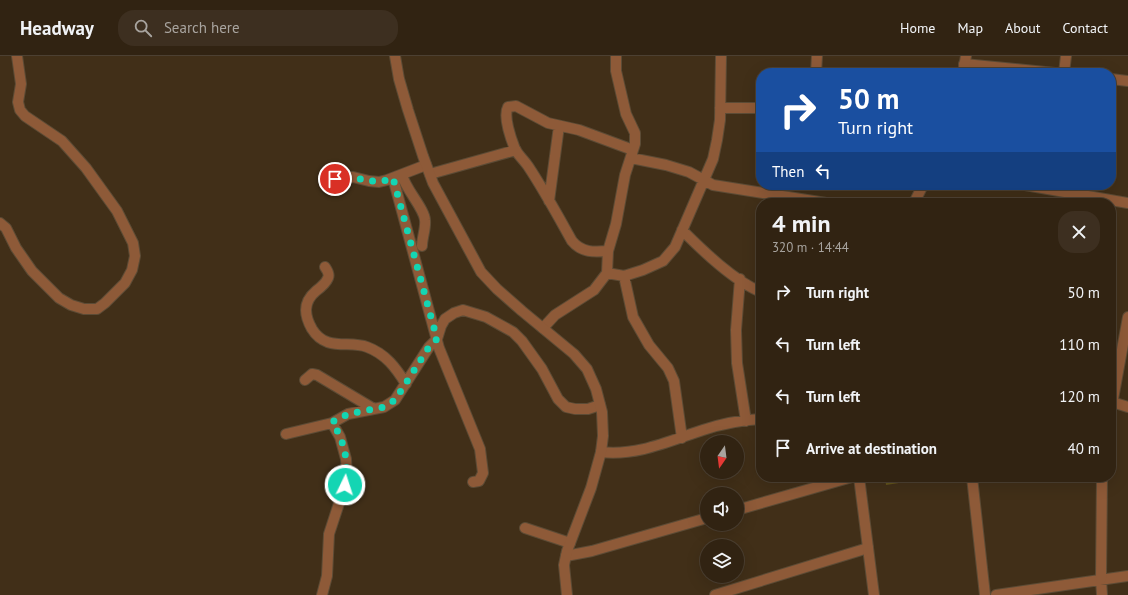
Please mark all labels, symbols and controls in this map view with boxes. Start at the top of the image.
search box [118,10,398,46]
text: Headway [20,16,94,40]
icon: search [132,17,154,39]
text: Search here [164,18,240,37]
text: Home [900,19,935,37]
text: Map [957,19,983,37]
text: About [1005,19,1041,37]
text: Contact [1063,19,1108,37]
text: 50 m [838,80,899,117]
icon: right [772,84,824,136]
text: Turn right [838,116,913,139]
icon: left [812,160,834,182]
pin [318,162,352,196]
text: Then [772,162,804,181]
icon: arrive [324,168,346,190]
text: 4 min [772,208,831,239]
button: close [1058,211,1100,253]
text: 320 m · 14:44 [772,239,849,256]
icon: right [772,281,794,303]
text: Turn right [806,283,869,302]
text: 50 m [1067,283,1100,302]
icon: left [772,333,794,355]
text: Turn left [806,335,860,354]
text: 110 m [1059,335,1100,354]
icon: left [772,385,794,407]
text: Turn left [806,387,860,406]
text: 120 m [1059,387,1100,406]
north arrow [700,435,744,479]
map controls [700,435,744,583]
icon: arrive [772,437,794,459]
text: Arrive at destination [806,439,937,458]
text: 40 m [1067,439,1100,458]
position arrow [324,464,366,506]
button: sound [700,487,744,531]
button: layers [700,539,744,583]

